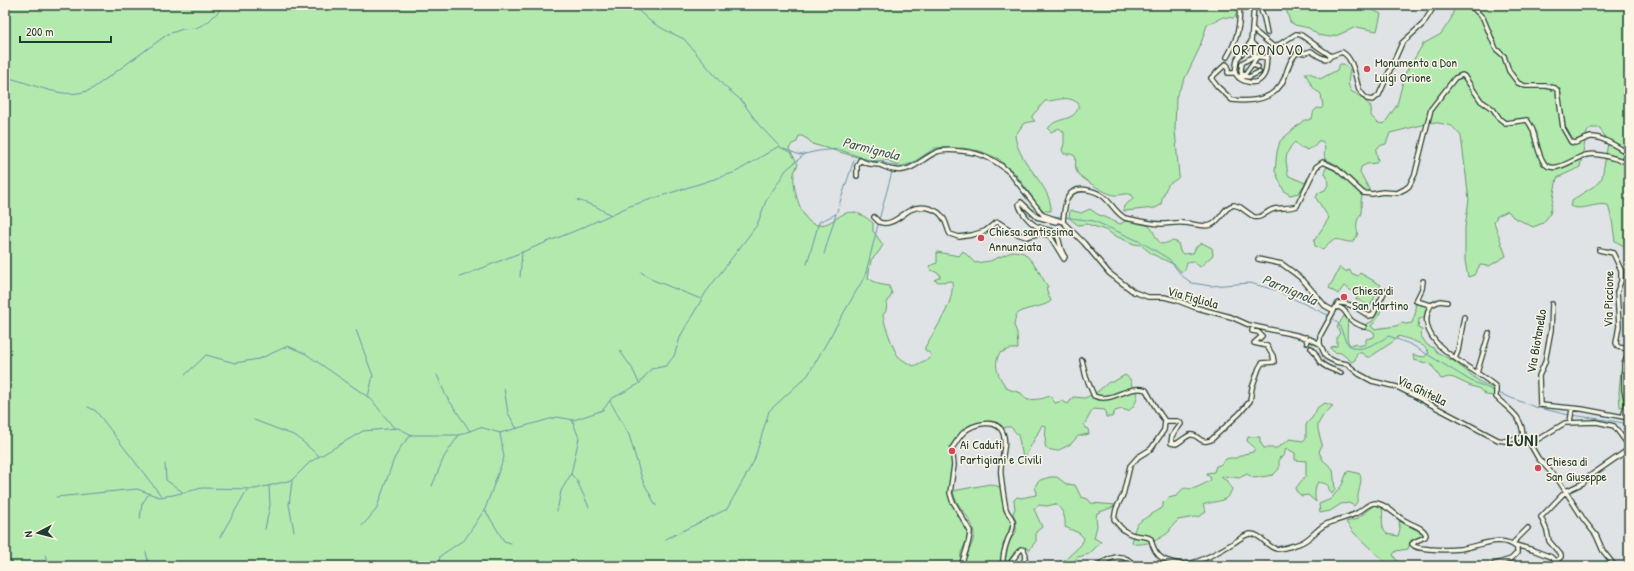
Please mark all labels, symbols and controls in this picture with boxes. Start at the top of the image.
scale bar [20,18,111,44]
text: 200 m [26,23,53,40]
district label: ORTONOVO [1232,39,1304,60]
place label: Monumento a Don Luigi Orione [1375,53,1457,86]
marker: Monumento a Don Luigi Orione [1362,64,1372,74]
water label: Parmignola [840,132,903,166]
place label: Chiesa santissima Annunziata [989,222,1073,255]
marker: Chiesa santissima Annunziata [976,233,986,243]
water label: Parmignola [1259,269,1322,311]
street label: Via Piccione [1599,270,1617,328]
street label: Via Figliola [1166,281,1220,313]
place label: Chiesa di San Martino [1352,281,1408,314]
marker: Chiesa di San Martino [1339,292,1349,302]
street label: Via Biotanello [1522,308,1550,374]
street label: Via Ghitella [1394,370,1450,410]
district label: LUNI [1507,428,1539,451]
place label: Ai Caduti Partigiani e Civili [960,435,1042,468]
marker: Ai Caduti Partigiani e Civili [947,446,957,456]
place label: Chiesa di San Giuseppe [1546,452,1607,485]
marker: Chiesa di San Giuseppe [1533,463,1543,473]
north arrow [18,513,58,553]
text: N [21,530,35,538]

